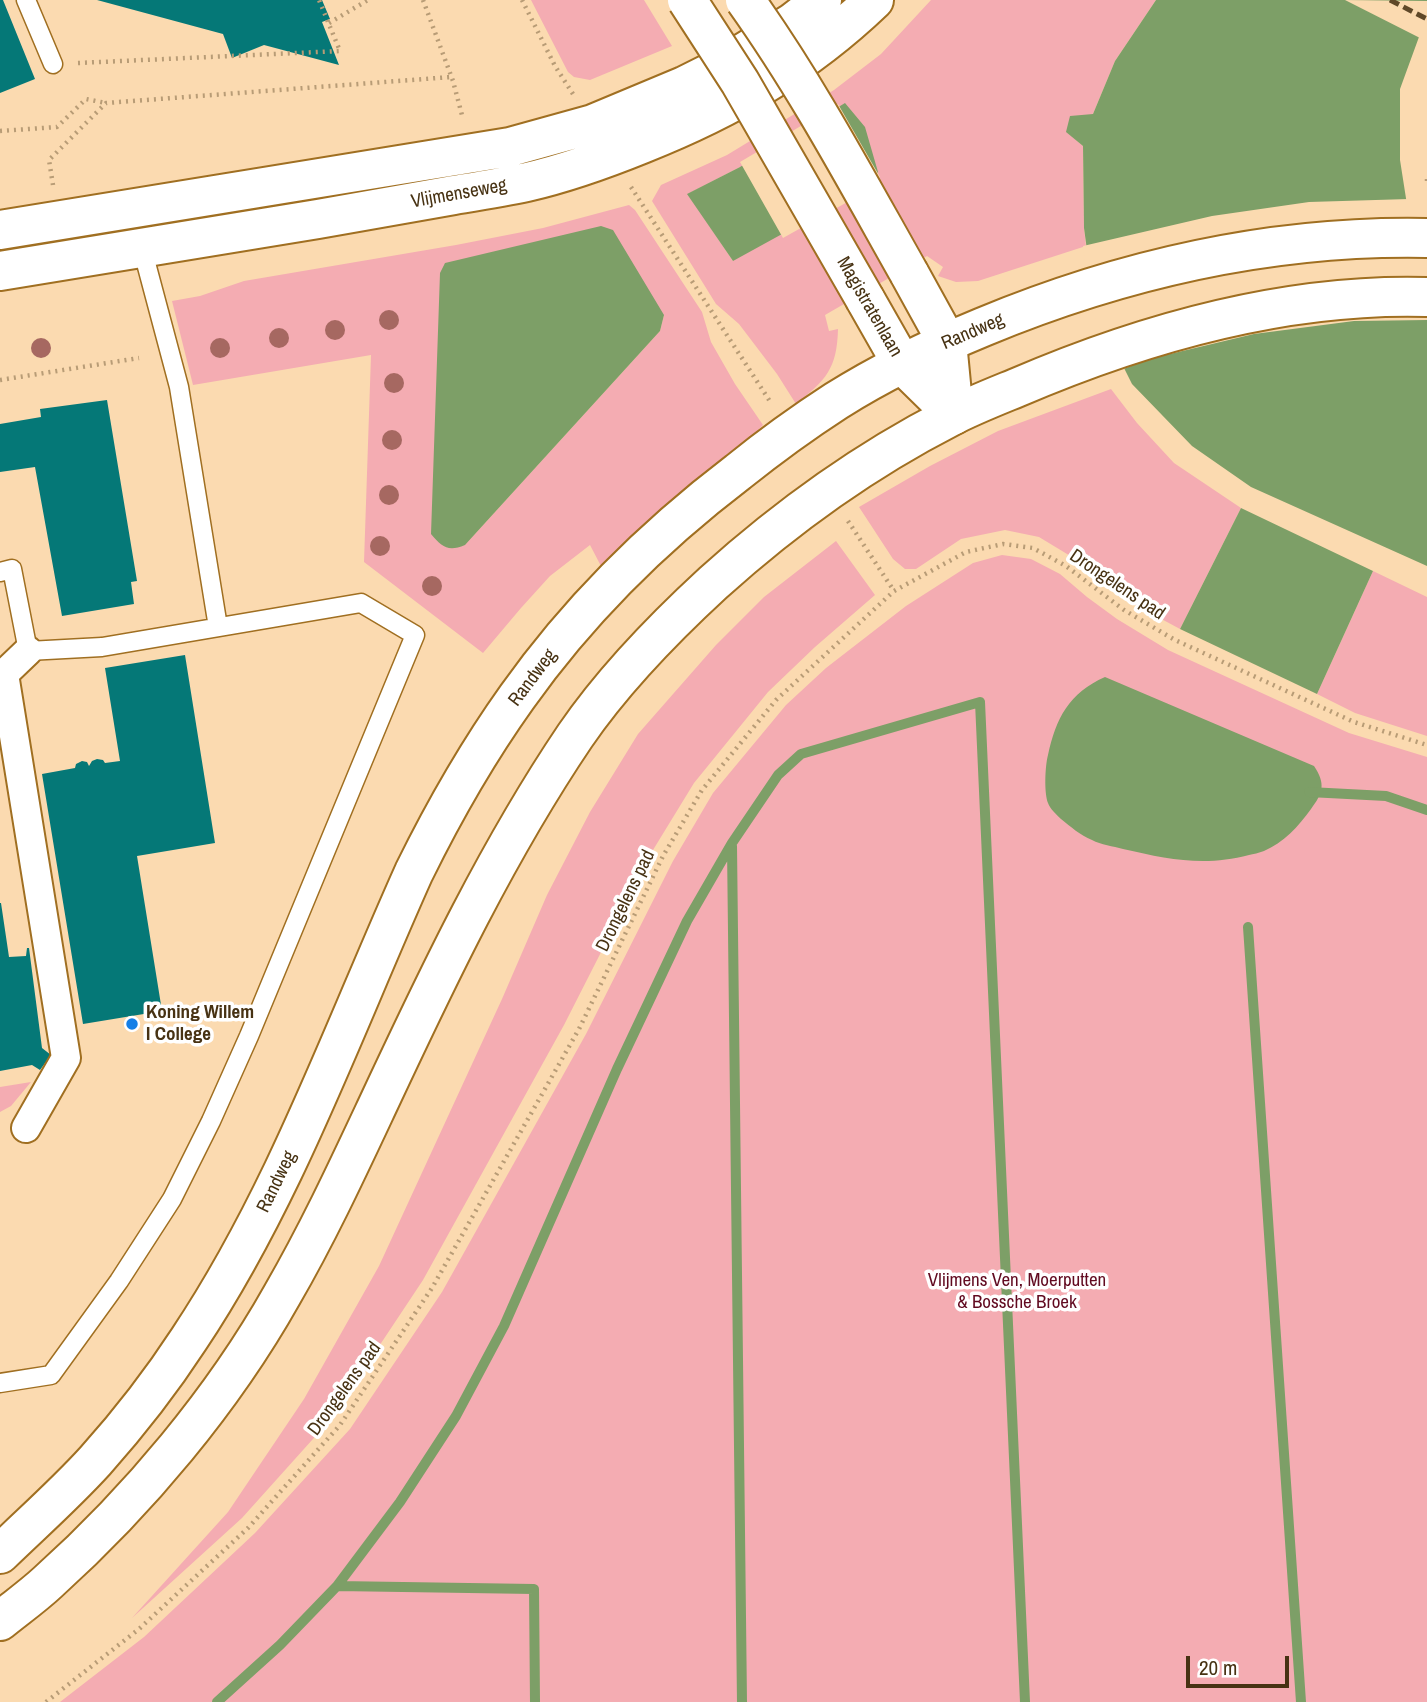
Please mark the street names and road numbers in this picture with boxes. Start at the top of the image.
street label: Vlijmenseweg [409,174,509,214]
street label: Magistratenlaan [831,253,907,361]
street label: Randweg [938,309,1008,355]
street label: Drongelens pad [1065,545,1169,625]
street label: Randweg [504,645,562,711]
street label: Drongelens pad [592,847,660,955]
street label: Randweg [252,1147,302,1217]
street label: Drongelens pad [303,1338,387,1440]

